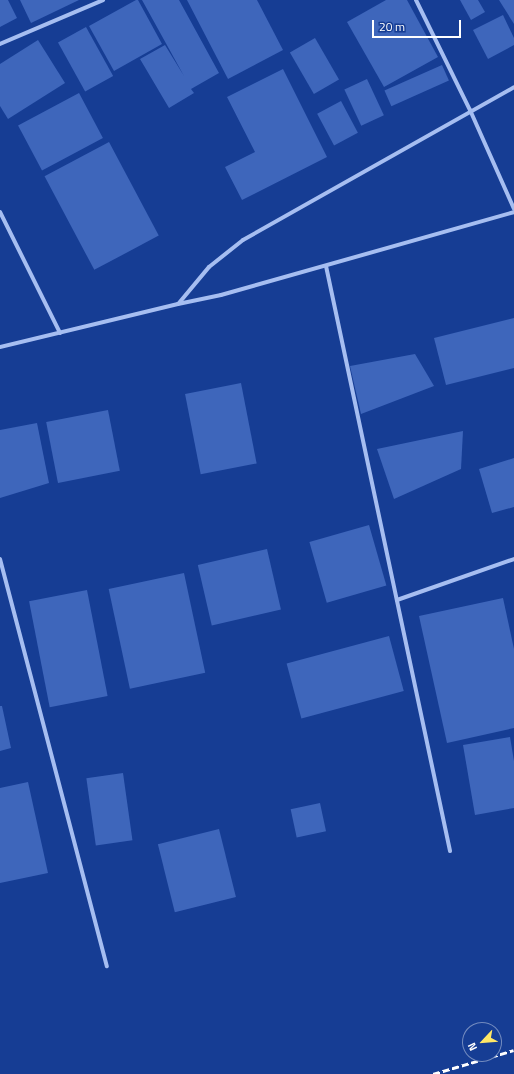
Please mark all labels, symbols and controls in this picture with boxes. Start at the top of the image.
scale bar [374,12,463,38]
text: 20 m [379,17,405,36]
north arrow [462,1022,502,1062]
text: N [463,1040,481,1054]

